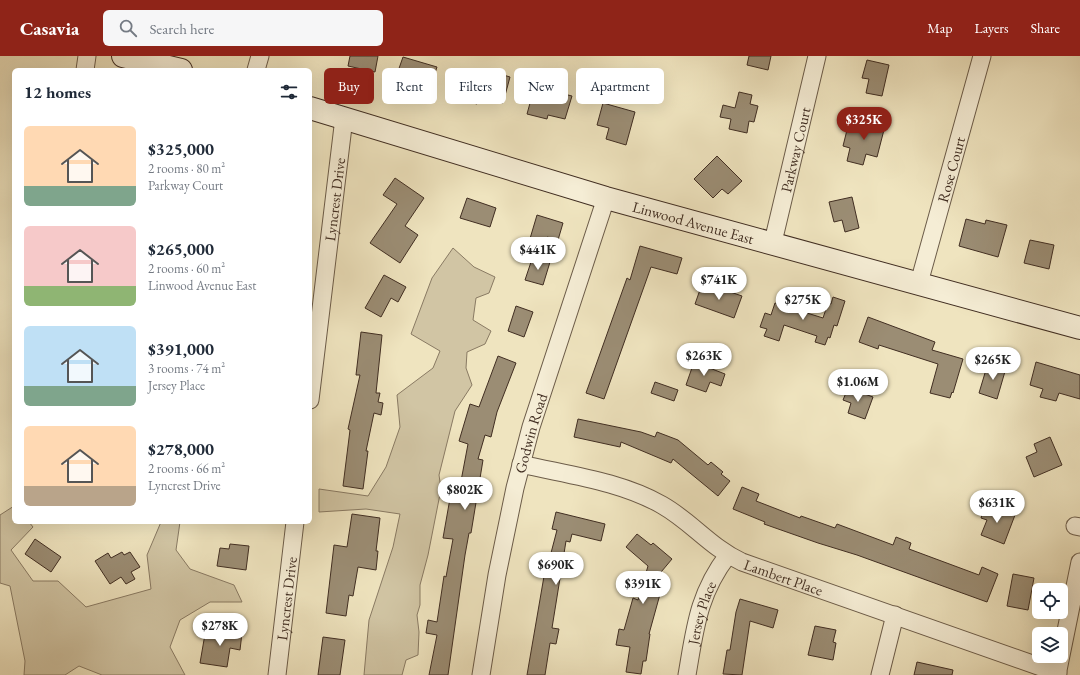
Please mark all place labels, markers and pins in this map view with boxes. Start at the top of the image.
pin: $325K [836,107,892,141]
pin: $441K [510,237,566,271]
pin: $741K [691,267,747,301]
pin: $275K [775,287,831,321]
pin: $263K [676,343,732,377]
pin: $265K [965,347,1021,381]
pin: $1.06M [825,369,891,403]
pin: $802K [437,477,493,511]
pin: $631K [969,490,1025,524]
pin: $690K [528,552,584,586]
pin: $391K [615,571,671,605]
pin: $278K [192,613,248,647]

